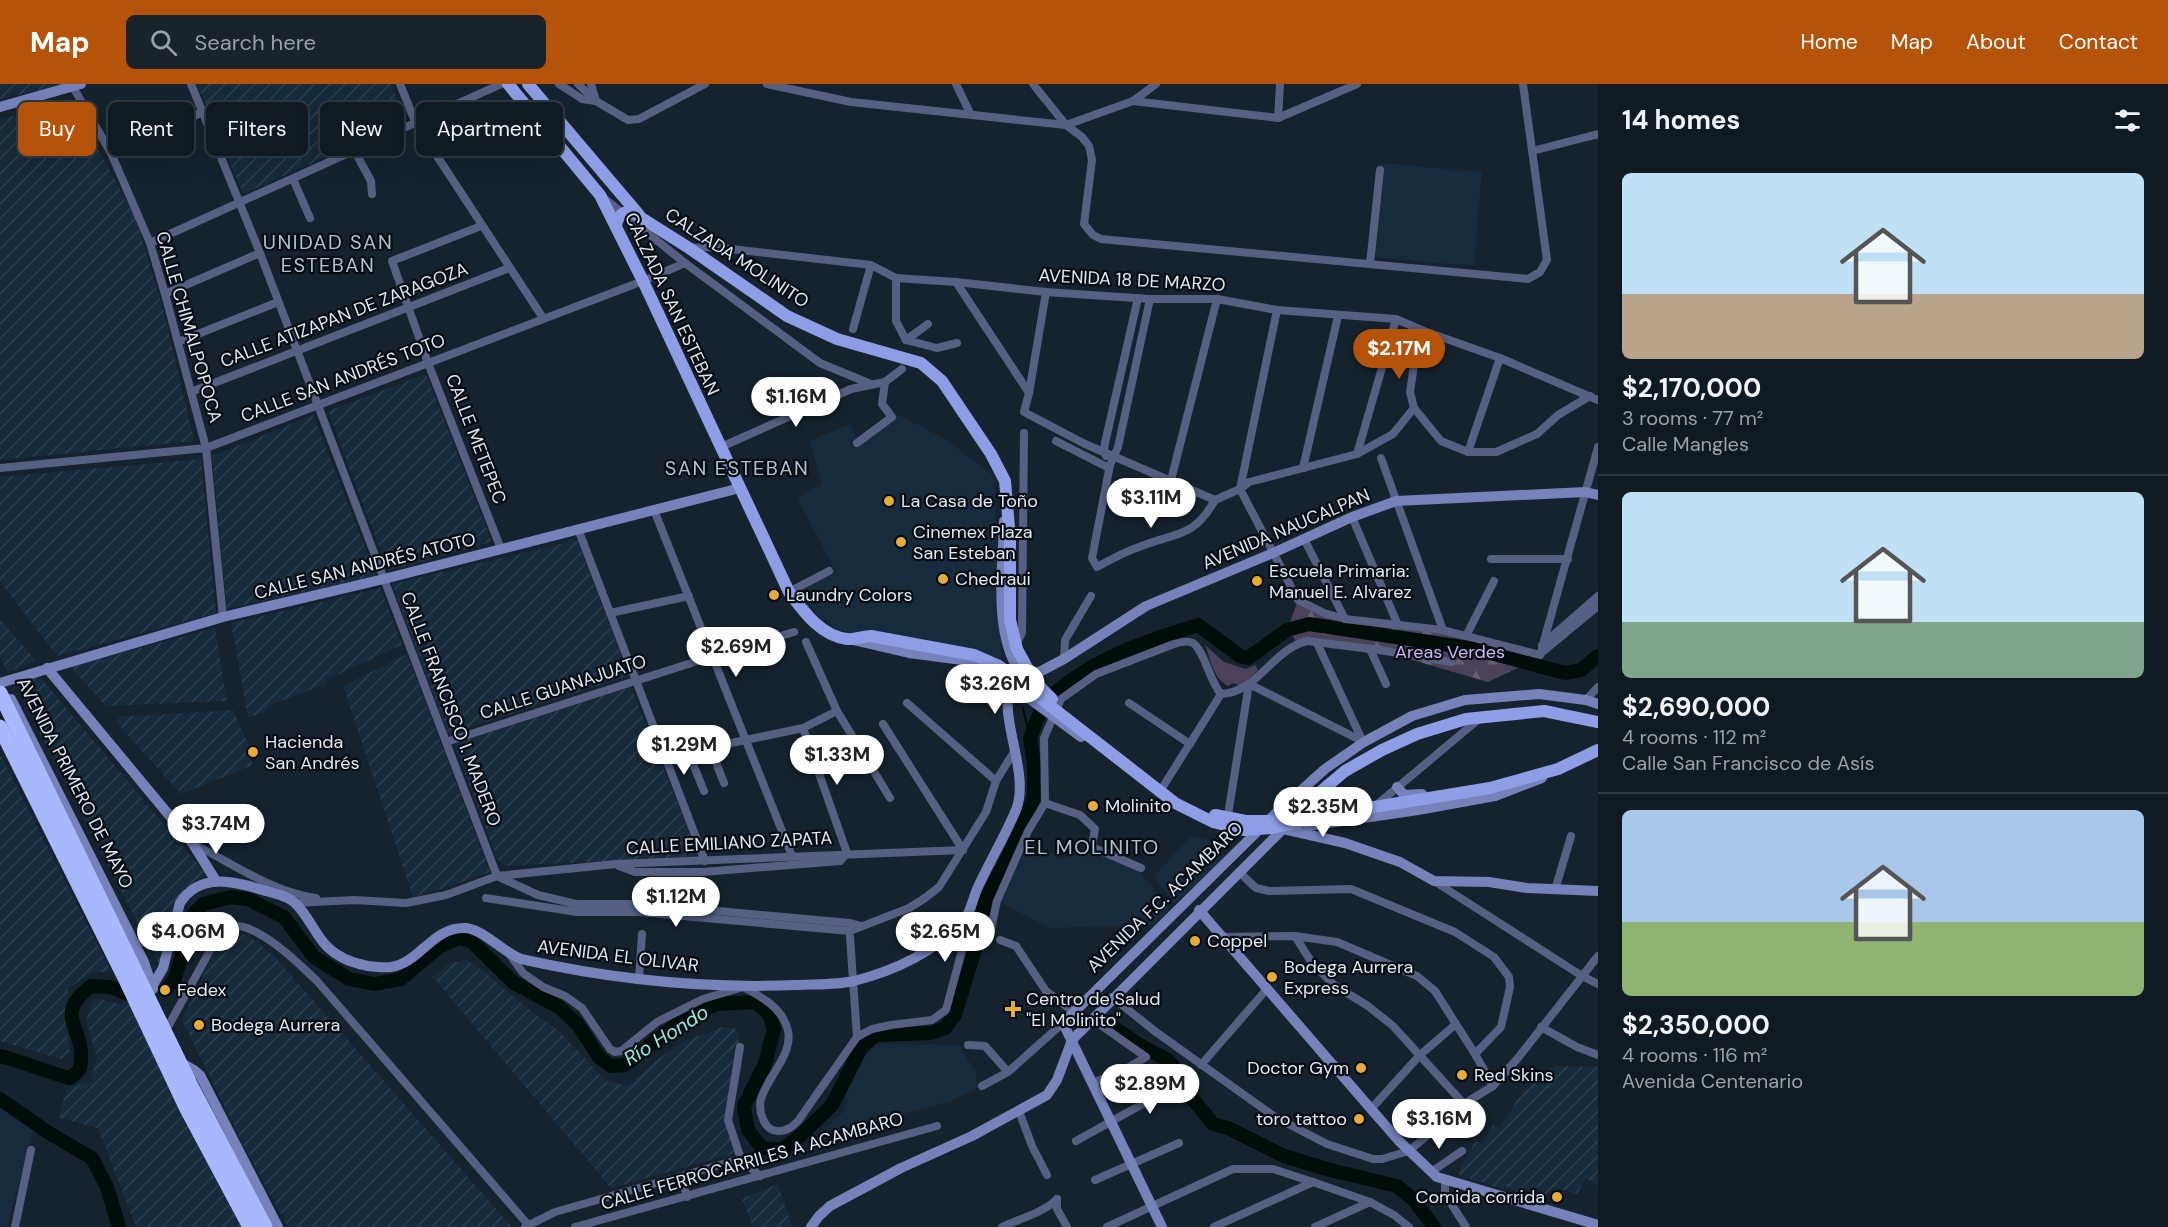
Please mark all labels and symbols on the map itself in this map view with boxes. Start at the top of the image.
street label: CALZADA MOLINITO [661,203,814,314]
street label: CALZADA SAN ESTEBAN [619,209,725,399]
street label: CALLE CHIMALPOPOCA [150,229,228,425]
district label: UNIDAD SAN ESTEBAN [263,229,393,278]
street label: CALLE ATIZAPAN DE ZARAGOZA [217,257,471,373]
street label: AVENIDA 18 DE MARZO [1038,263,1226,297]
street label: CALLE SAN ANDRÉS TOTO [237,328,449,428]
pin: $2.17M [1350,329,1448,380]
street label: CALLE METEPEC [440,370,512,508]
pin: $1.16M [747,377,845,428]
district label: SAN ESTEBAN [665,455,809,481]
pin: $3.11M [1102,478,1200,529]
street label: AVENIDA NAUCALPAN [1198,483,1374,575]
place label: La Casa de Toño [901,489,1038,513]
marker: La Casa de Toño [882,494,896,508]
place label: Cinemex Plaza San Esteban [913,520,1033,565]
street label: CALLE SAN ANDRÉS ATOTO [252,527,478,605]
marker: Cinemex Plaza San Esteban [894,535,908,549]
place label: Escuela Primaria: Manuel E. Alvarez [1269,559,1412,604]
place label: Chedraui [955,567,1031,591]
marker: Chedraui [936,572,950,586]
marker: Escuela Primaria: Manuel E. Alvarez [1250,574,1264,588]
place label: Laundry Colors [786,583,913,607]
street label: CALLE FRANCISCO I. MADERO [395,588,507,830]
marker: Laundry Colors [767,588,781,602]
pin: $2.69M [687,627,785,678]
park label: Areas Verdes [1395,640,1505,664]
street label: CALLE GUANAJUATO [477,649,649,725]
pin: $3.26M [946,664,1044,715]
street label: AVENIDA PRIMERO DE MAYO [11,673,139,893]
pin: $1.29M [635,725,733,776]
place label: Hacienda San Andrés [265,730,360,775]
pin: $1.33M [788,735,886,786]
marker: Hacienda San Andrés [246,745,260,759]
pin: $2.35M [1274,787,1372,838]
place label: Molinito [1105,794,1171,818]
marker: Molinito [1086,799,1100,813]
pin: $3.74M [167,804,265,855]
street label: AVENIDA F.C. ACAMBARO [1082,816,1248,978]
street label: CALLE EMILIANO ZAPATA [625,826,833,860]
district label: EL MOLINITO [1024,834,1160,860]
pin: $1.12M [627,877,725,928]
pin: $4.06M [139,912,237,963]
pin: $2.65M [896,912,994,963]
place label: Coppel [1207,929,1267,953]
street label: AVENIDA EL OLIVAR [536,934,700,978]
marker: Coppel [1188,934,1202,948]
place label: Bodega Aurrera Express [1284,955,1413,1000]
marker: Bodega Aurrera Express [1265,970,1279,984]
place label: Fedex [177,978,227,1002]
marker: Fedex [158,983,172,997]
place label: Centro de Salud "El Molinito" [1026,987,1160,1032]
water label: Río Hondo [619,999,713,1071]
marker: Centro de Salud "El Molinito" [1004,1000,1022,1018]
place label: Bodega Aurrera [211,1013,340,1037]
marker: Bodega Aurrera [192,1018,206,1032]
place label: Doctor Gym [1247,1056,1349,1080]
marker: Doctor Gym [1354,1061,1368,1075]
place label: Red Skins [1474,1063,1554,1087]
pin: $2.89M [1101,1064,1199,1115]
marker: Red Skins [1455,1068,1469,1082]
pin: $3.16M [1390,1099,1488,1150]
street label: CALLE FERROCARRILES A ACAMBARO [598,1106,906,1216]
place label: toro tattoo [1256,1107,1347,1131]
marker: toro tattoo [1352,1112,1366,1126]
place label: Comida corrida [1416,1185,1545,1209]
marker: Comida corrida [1550,1190,1564,1204]

